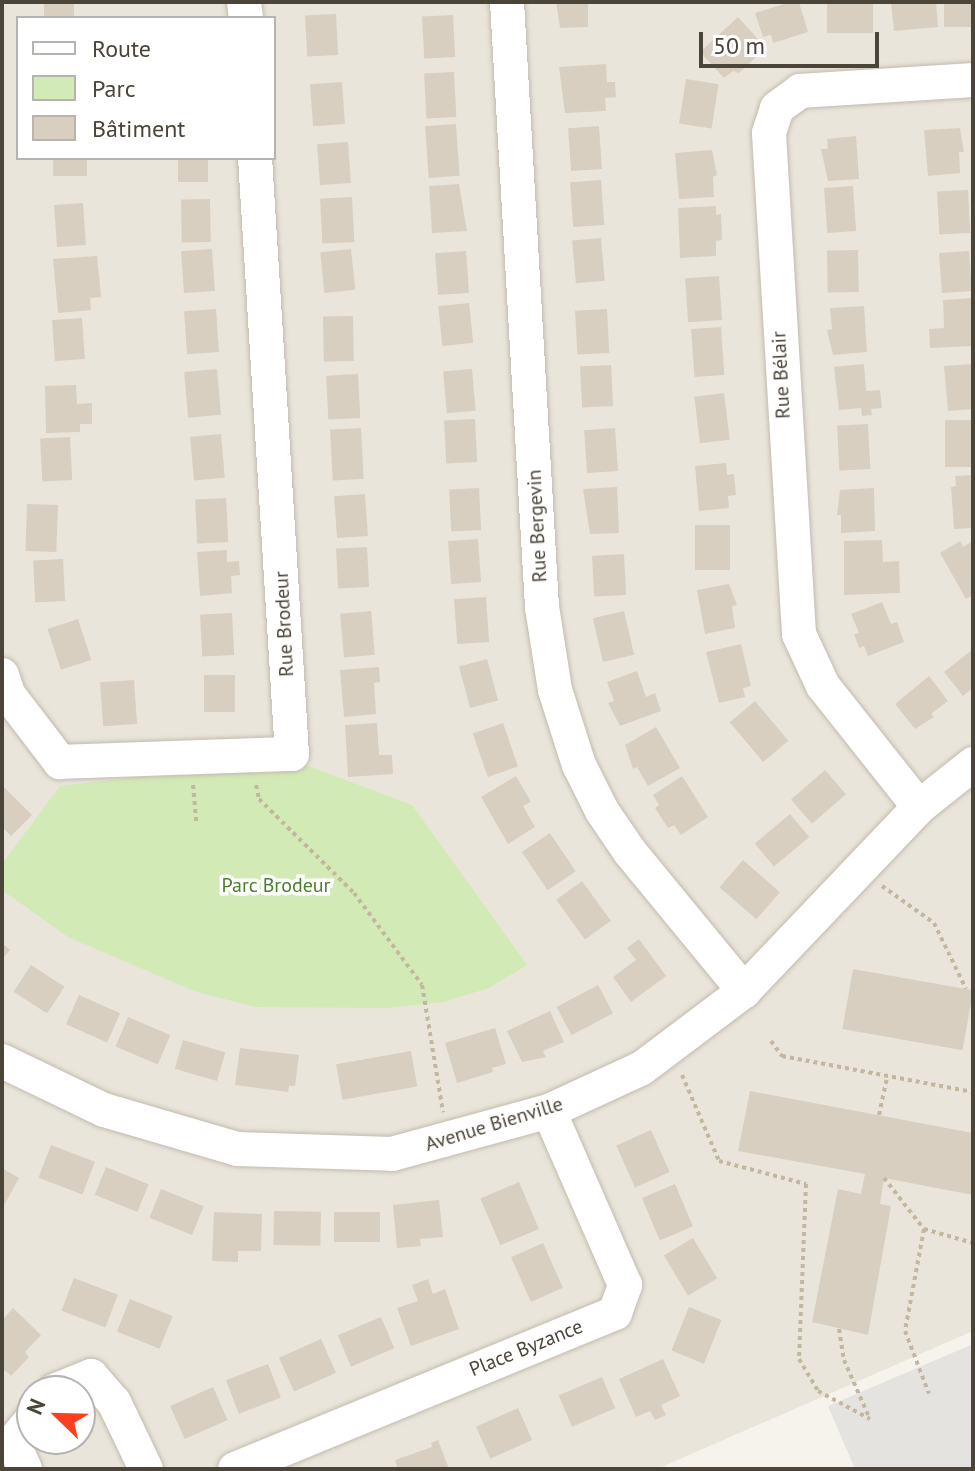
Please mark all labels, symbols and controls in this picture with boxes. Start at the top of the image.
legend [16,16,276,160]
scale bar [703,16,883,66]
text: 50 m [713,30,765,61]
text: Route [92,33,151,64]
text: Parc [92,73,135,104]
text: Bâtiment [92,113,185,144]
street label: Rue Bélair [767,331,795,419]
street label: Rue Bergevin [522,469,552,583]
street label: Rue Brodeur [269,571,299,677]
park label: Parc Brodeur [221,873,331,897]
street label: Avenue Bienville [422,1092,566,1156]
street label: Place Byzance [466,1314,586,1382]
north arrow [16,1375,96,1455]
text: N [20,1394,51,1419]

